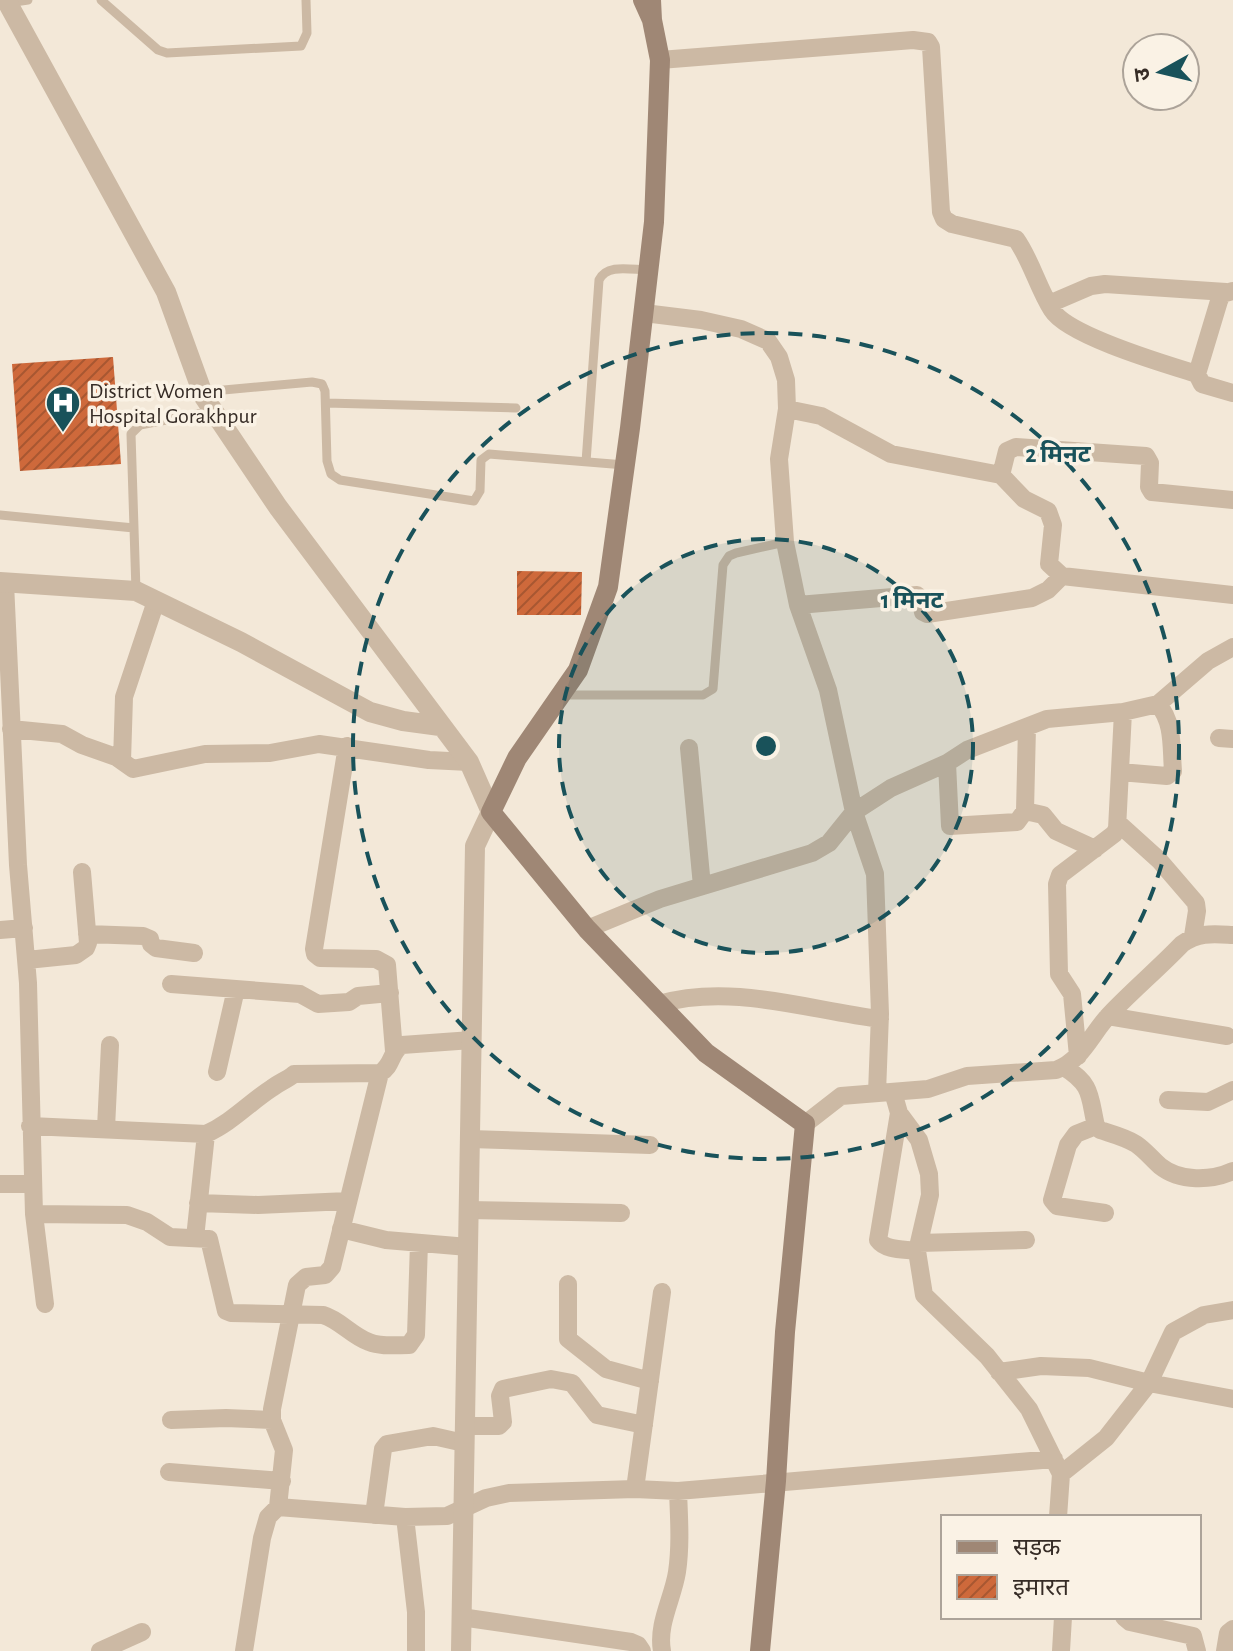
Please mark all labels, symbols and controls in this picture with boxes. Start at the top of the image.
north arrow [1121,32,1201,112]
text: उ [1130,66,1154,83]
place label: District Women Hospital Gorakhpur [89,380,257,427]
hospital icon: District Women Hospital Gorakhpur [44,384,82,434]
text: 2 मिनट [1025,440,1092,467]
text: 1 मिनट [881,586,944,613]
centre of rings [752,732,780,760]
legend [941,1515,1201,1619]
text: सड़क [1013,1536,1061,1560]
text: इमारत [1013,1576,1070,1600]

